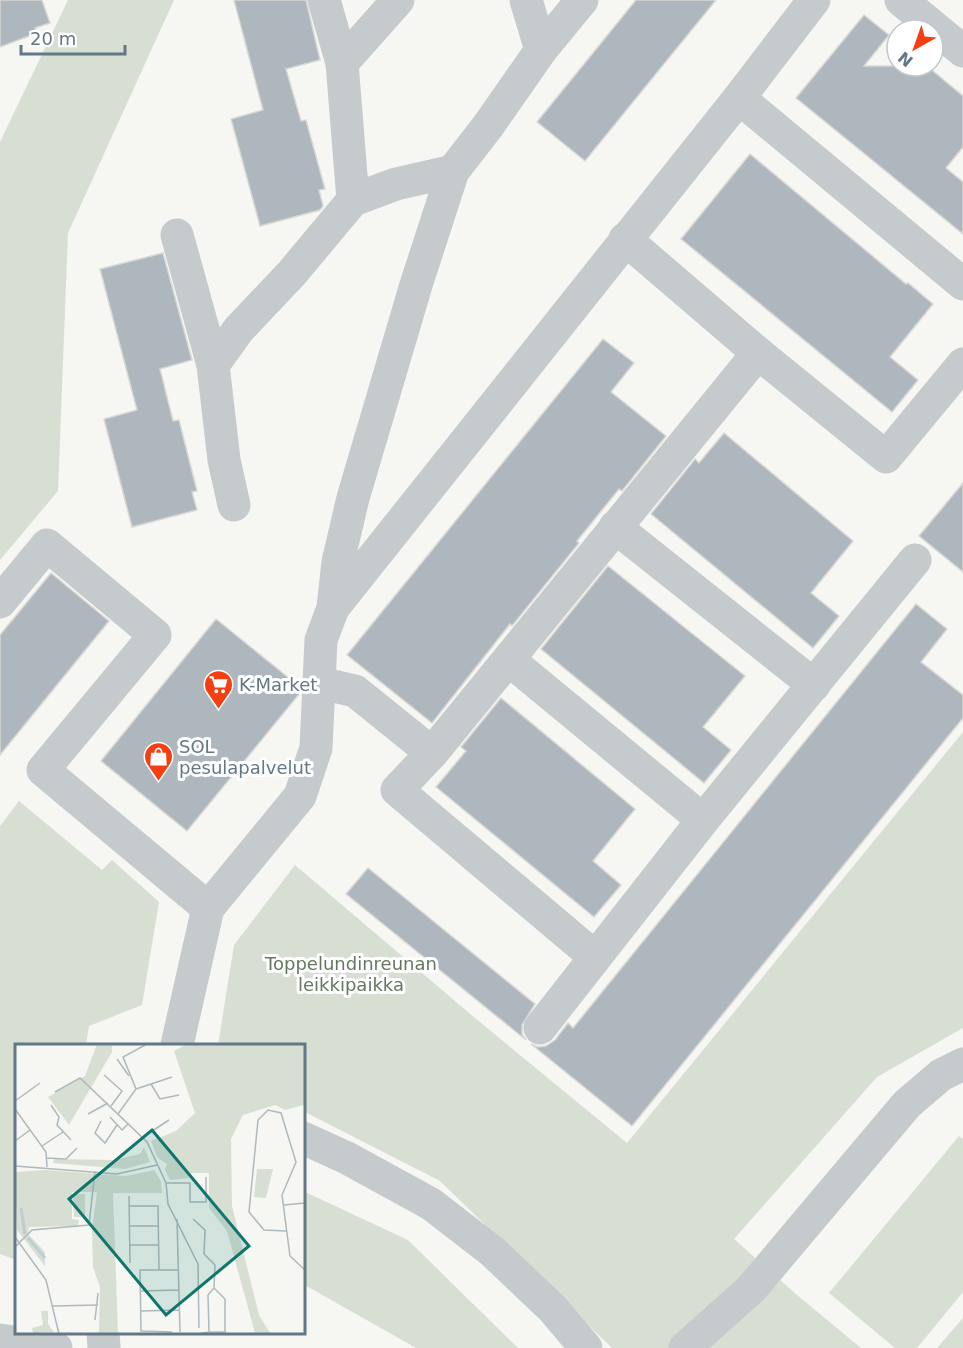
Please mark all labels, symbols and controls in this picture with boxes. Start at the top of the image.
scale bar [21,18,124,56]
north arrow [885,18,945,78]
text: 20 m [30,28,76,49]
text: N [894,48,917,71]
supermarket icon: K-Market [202,668,234,710]
place label: K-Market [239,674,317,695]
place label: SOL pesulapalvelut [179,736,311,778]
shop icon: SOL pesulapalvelut [142,740,174,782]
park label: Toppelundinreunan leikkipaikka [264,953,437,995]
inset map [15,1044,304,1333]

